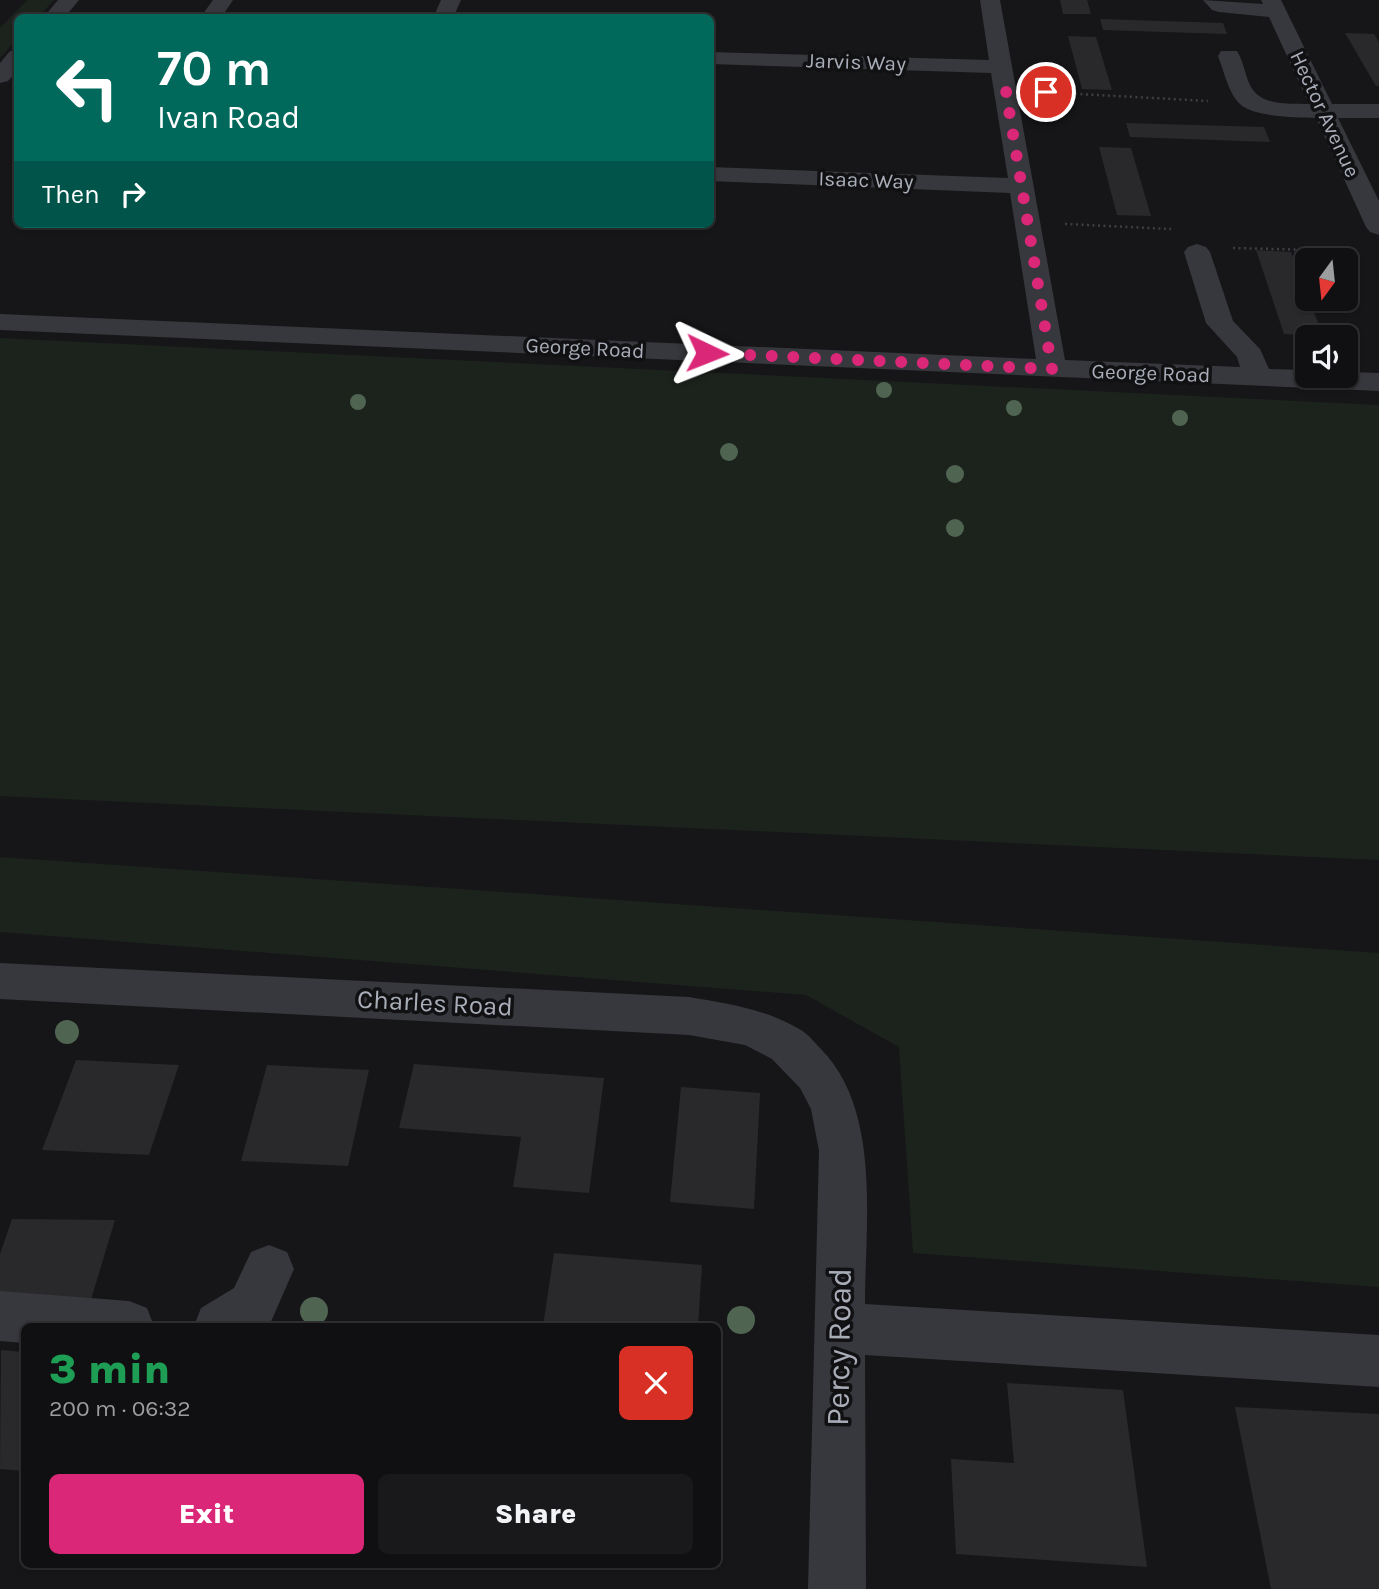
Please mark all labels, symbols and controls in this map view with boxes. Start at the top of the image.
text: 70 m [157,40,271,97]
icon: left [42,42,133,133]
street label: Hector Avenue [1285,47,1365,181]
street label: Jarvis Way [806,48,907,76]
pin [1016,62,1076,122]
icon: arrive [1027,73,1065,111]
text: Ivan Road [157,99,300,136]
street label: Isaac Way [818,166,914,194]
icon: right [114,175,152,213]
text: Then [42,179,100,210]
north arrow [1295,248,1358,312]
map controls [1295,248,1358,388]
position arrow [670,316,744,390]
button: sound [1295,325,1358,388]
street label: George Road [525,333,645,363]
street label: George Road [1091,359,1211,387]
street label: Charles Road [356,983,514,1023]
street label: Percy Road [819,1267,859,1427]
text: 3 min [49,1344,170,1394]
button: close [619,1346,693,1420]
text: 200 m · 06:32 [49,1395,191,1422]
button: Exit [49,1474,364,1554]
button: Share [378,1474,693,1554]

